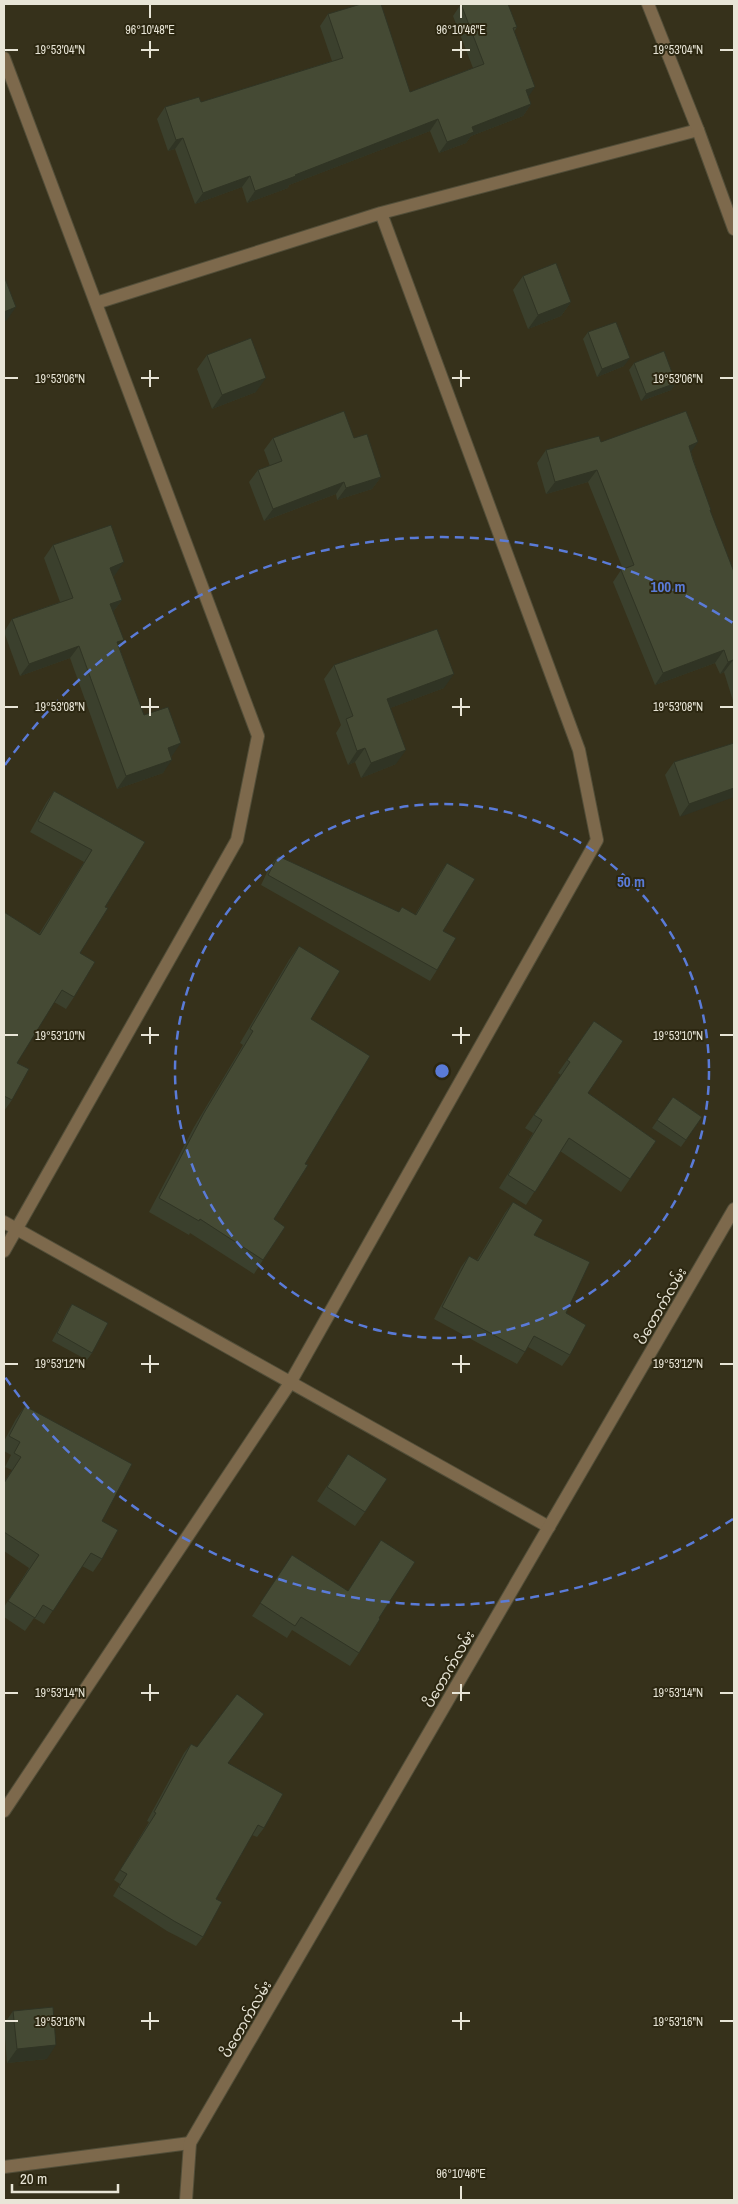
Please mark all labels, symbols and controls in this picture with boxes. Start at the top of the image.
text: 96°10'48"E [125,22,175,38]
text: 96°10'46"E [436,22,486,38]
text: 19°53'04"N [35,42,85,58]
text: 19°53'04"N [653,42,703,58]
text: 19°53'06"N [35,371,85,387]
text: 19°53'06"N [653,371,703,387]
text: 100 m [651,576,685,597]
text: 19°53'08"N [35,699,85,715]
text: 19°53'08"N [653,699,703,715]
text: 50 m [617,871,645,892]
text: 19°53'10"N [35,1028,85,1044]
text: 19°53'10"N [653,1028,703,1044]
centre of rings [433,1062,451,1080]
street label: ပိတောက်လမ်း [631,1264,690,1348]
text: 19°53'12"N [35,1356,85,1372]
text: 19°53'12"N [653,1356,703,1372]
street label: ပိတောက်လမ်း [419,1627,478,1711]
text: 19°53'14"N [35,1685,85,1701]
text: 19°53'14"N [653,1685,703,1701]
street label: ပိတောက်လမ်း [216,1977,275,2061]
text: 19°53'16"N [35,2014,85,2030]
text: 19°53'16"N [653,2014,703,2030]
scale bar [12,2162,119,2194]
text: 96°10'46"E [436,2166,486,2182]
text: 20 m [20,2168,47,2189]

